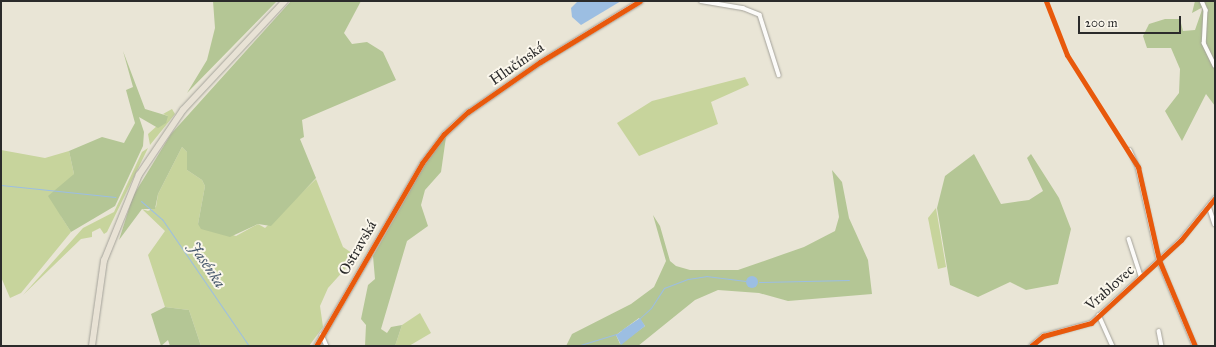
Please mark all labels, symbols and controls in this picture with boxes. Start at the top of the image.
scale bar [1080,8,1183,34]
text: 200 m [1085,16,1118,30]
street label: Hlučínská [486,39,548,89]
street label: Ostravská [335,218,381,278]
water label: Jasénka [185,238,229,292]
street label: Vrablovec [1082,261,1138,315]

